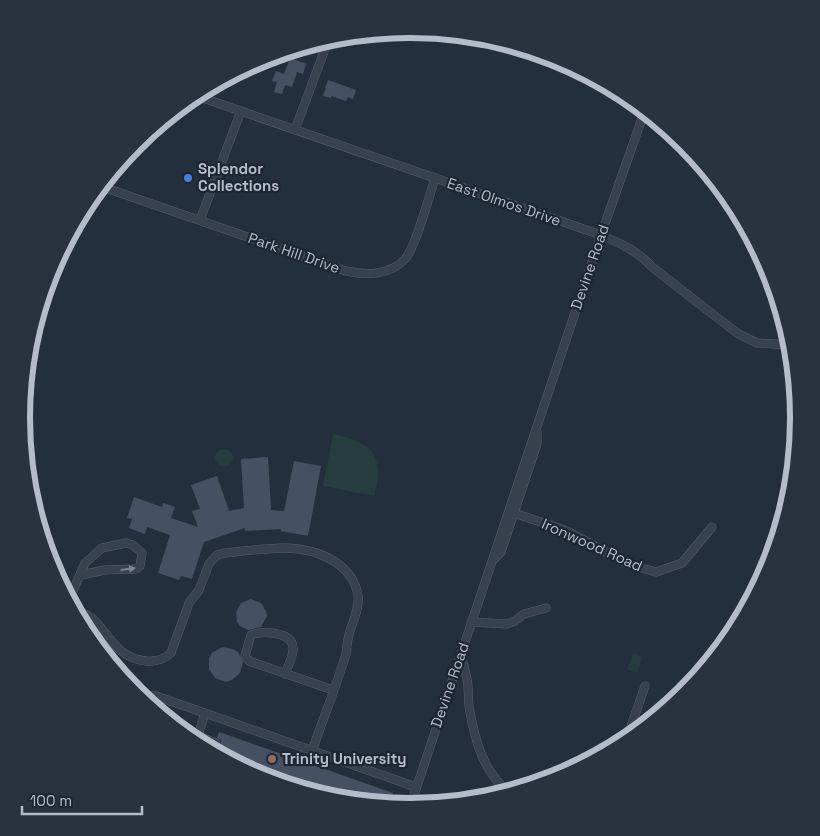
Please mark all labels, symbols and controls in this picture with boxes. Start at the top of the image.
place label: Splendor Collections [198,159,279,195]
marker: Splendor Collections [182,172,194,184]
street label: East Olmos Drive [445,173,564,230]
street label: Devine Road [566,222,613,312]
street label: Park Hill Drive [246,228,343,277]
street label: Ironwood Road [539,514,645,575]
one-way arrow [121,565,137,573]
street label: Devine Road [426,640,473,730]
place label: Trinity University [282,749,407,768]
marker: Trinity University [266,753,278,765]
scale bar [22,784,142,816]
text: 100 m [30,791,72,810]

